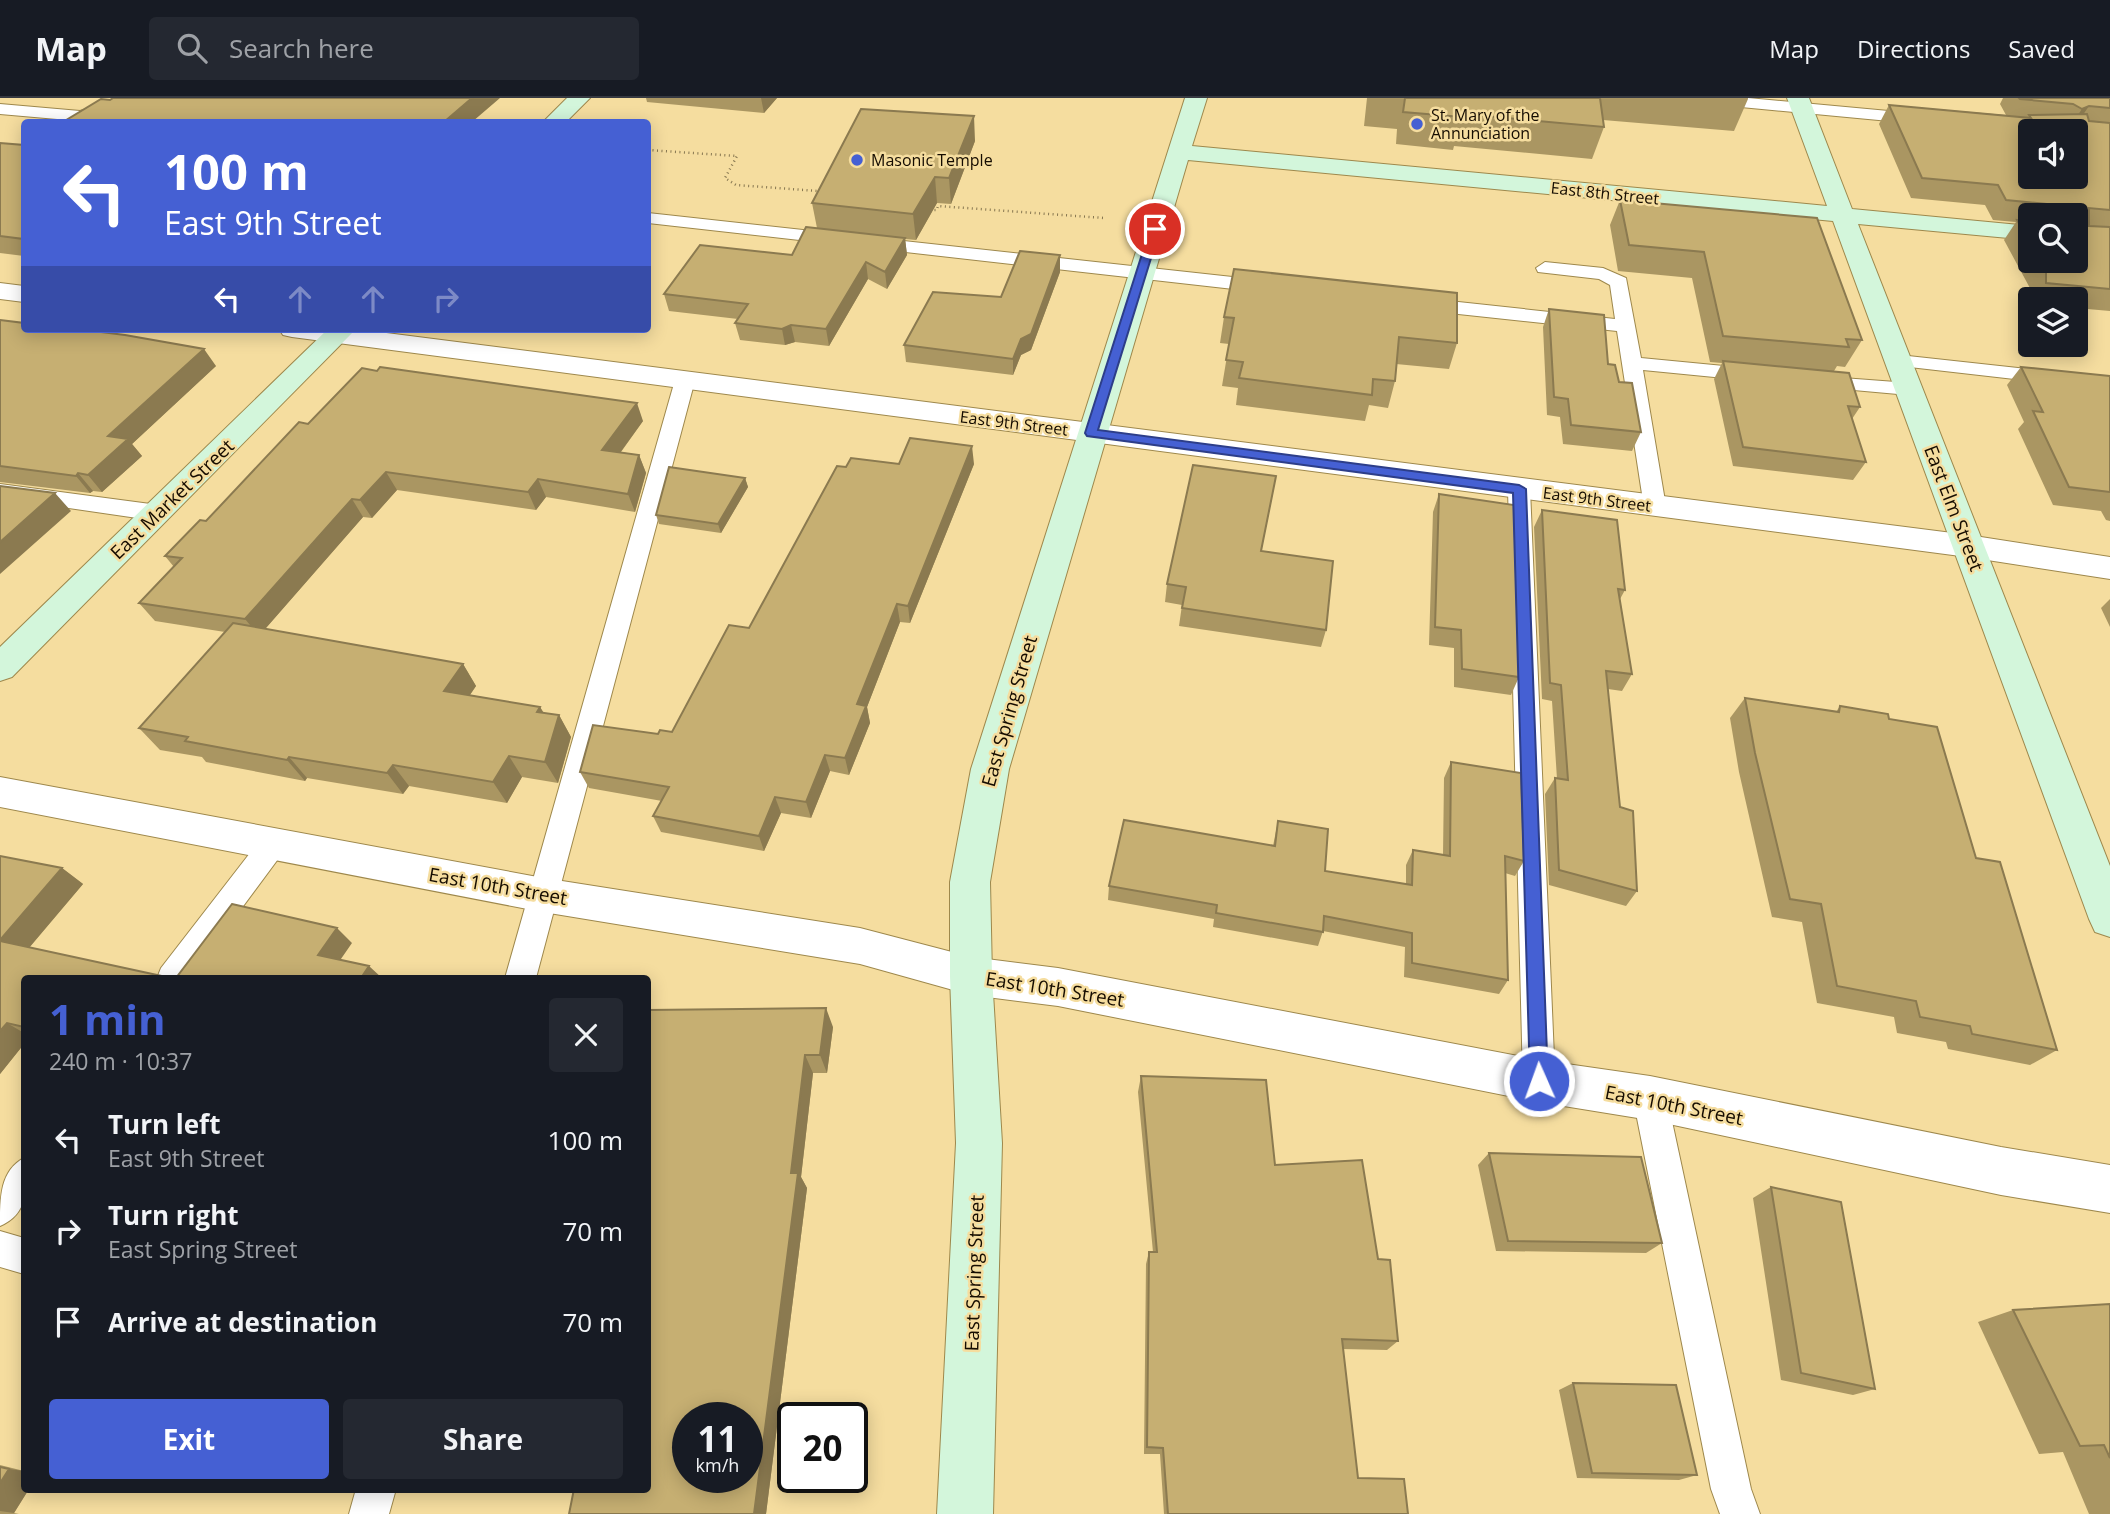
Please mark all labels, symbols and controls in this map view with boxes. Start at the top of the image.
search box [149,17,639,80]
text: Map [35,26,107,71]
icon: search [173,29,211,67]
text: Search here [229,30,374,66]
text: Map [1769,32,1819,65]
text: Directions [1857,32,1970,65]
text: Saved [2008,32,2075,65]
place label: St. Mary of the Annunciation [1431,104,1540,144]
marker: St. Mary of the Annunciation [1409,116,1425,132]
map controls [2018,119,2088,357]
button: sound [2018,119,2088,189]
text: 100 m [164,138,309,204]
icon: left [49,147,140,238]
place label: Masonic Temple [871,149,993,171]
marker: Masonic Temple [849,152,865,168]
street label: East 8th Street [1550,176,1661,210]
pin [1125,199,1185,259]
text: East 9th Street [164,201,382,244]
button: search [2018,203,2088,273]
icon: arrive [1136,210,1174,248]
icon: left [208,280,246,318]
icon: ahead [281,280,319,318]
icon: ahead [354,280,392,318]
icon: right [427,280,465,318]
button: layers [2018,287,2088,357]
street label: East 9th Street [959,405,1070,441]
street label: East Market Street [104,433,240,565]
street label: East Elm Street [1918,441,1990,575]
street label: East 9th Street [1542,481,1653,517]
street label: East Spring Street [975,632,1043,790]
street label: East 10th Street [427,861,569,911]
street label: East 10th Street [984,965,1126,1013]
text: 1 min [49,990,166,1047]
button: close [549,998,623,1072]
position arrow [1502,1044,1576,1118]
text: 240 m · 10:37 [49,1045,192,1077]
street label: East 10th Street [1603,1079,1745,1131]
text: Turn left [108,1106,220,1142]
icon: left [49,1121,87,1159]
text: 100 m [548,1122,623,1158]
text: East 9th Street [108,1142,264,1174]
street label: East Spring Street [958,1194,990,1352]
text: Turn right [108,1197,239,1233]
icon: right [49,1212,87,1250]
text: 70 m [562,1213,623,1249]
text: East Spring Street [108,1233,297,1265]
icon: arrive [49,1303,87,1341]
text: Arrive at destination [108,1304,377,1340]
text: 70 m [562,1304,623,1340]
button: Exit [49,1399,329,1479]
button: Share [343,1399,623,1479]
speed limit sign: 20 [777,1402,868,1493]
text: 11 [697,1415,738,1462]
text: km/h [696,1453,739,1477]

